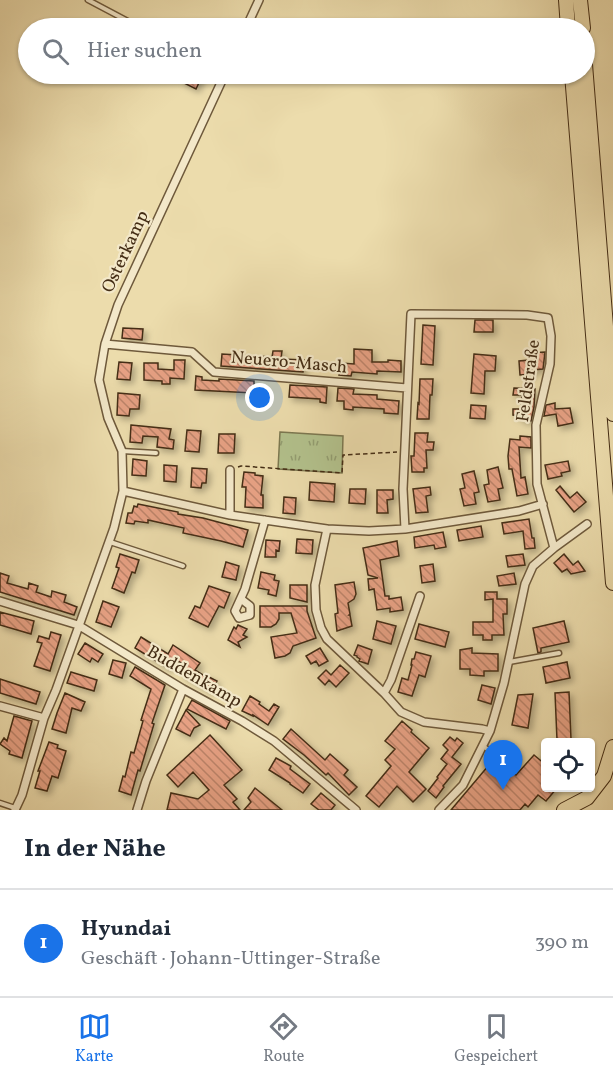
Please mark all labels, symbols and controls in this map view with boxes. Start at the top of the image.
search box [18,18,595,84]
icon: search [39,35,72,68]
text: Hier suchen [87,36,202,67]
street label: Osterkamp [96,207,156,297]
street label: Feldstraße [511,338,547,424]
street label: Neuero-Masch [230,345,348,381]
your location [245,383,274,412]
street label: Buddenkamp [142,640,246,714]
map controls [541,738,595,792]
button: locate [541,738,595,792]
pin: 1 [484,740,522,790]
text: In der Nähe [24,831,166,867]
text: Hyundai [81,914,171,945]
text: 1 [39,929,48,957]
text: 390 m [535,929,589,957]
text: Geschäft · Johann-Uttinger-Straße [81,945,380,973]
tab: Karte [75,1010,113,1068]
tab: Route [263,1010,304,1068]
tab: Gespeichert [454,1010,538,1068]

